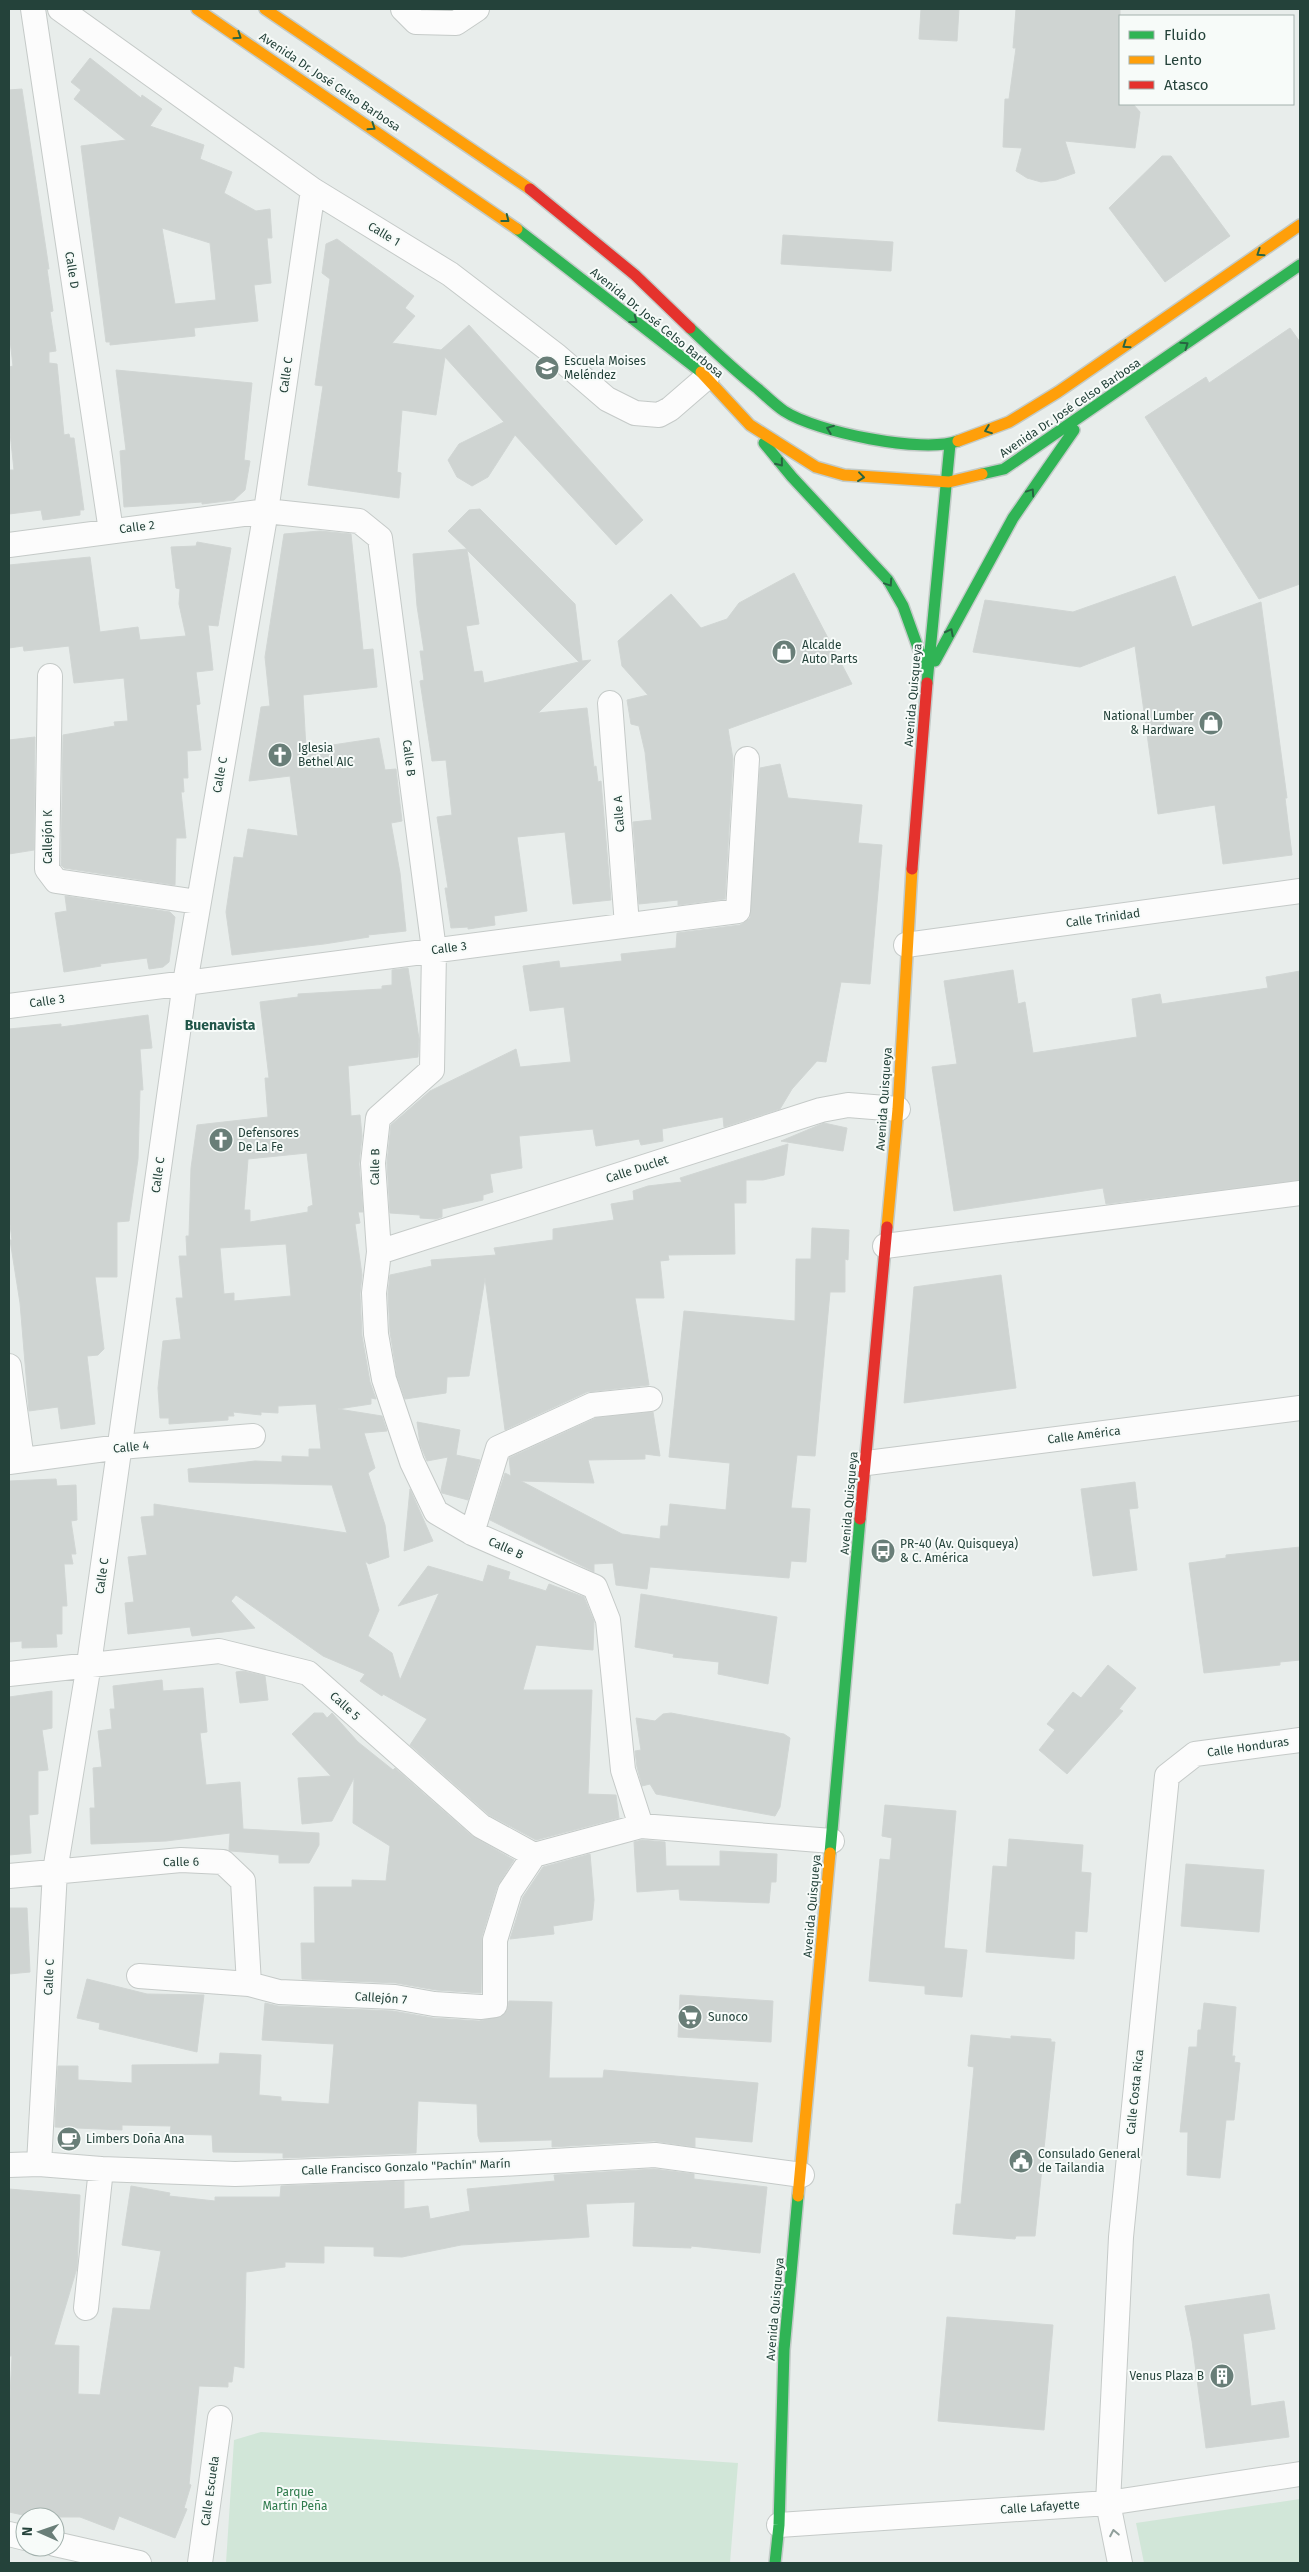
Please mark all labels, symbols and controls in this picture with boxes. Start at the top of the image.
legend [1119,15,1294,105]
text: Fluido [1164,26,1206,44]
one-way arrow [232,30,241,39]
street label: Avenida Dr. José Celso Barbosa [257,30,403,134]
text: Lento [1164,51,1202,69]
text: Atasco [1164,76,1209,94]
one-way arrow [367,121,376,131]
one-way arrow [500,214,509,222]
street label: Calle 1 [365,219,403,249]
one-way arrow [1256,247,1266,256]
street label: Calle D [62,250,82,290]
street label: Avenida Dr. José Celso Barbosa [588,265,726,381]
one-way arrow [628,314,637,322]
one-way arrow [1122,339,1132,348]
one-way arrow [1179,342,1189,351]
place label: Escuela Moises Meléndez [564,354,646,382]
school or university icon: Escuela Moises Meléndez [534,355,560,381]
street label: Calle C [277,356,296,394]
street label: Avenida Dr. José Celso Barbosa [997,356,1143,460]
one-way arrow [984,424,993,434]
one-way arrow [826,425,835,435]
one-way arrow [775,457,783,466]
one-way arrow [858,471,866,482]
one-way arrow [1025,488,1034,497]
street label: Calle 2 [118,518,156,536]
one-way arrow [883,578,892,587]
one-way arrow [944,629,954,638]
place label: Alcalde Auto Parts [802,638,858,666]
shop icon: Alcalde Auto Parts [771,639,797,665]
street label: Avenida Quisqueya [902,643,924,747]
place label: National Lumber & Hardware [1103,709,1194,737]
shop icon: National Lumber & Hardware [1198,710,1224,736]
street label: Calle B [400,739,418,777]
place label: Iglesia Bethel AIC [298,741,354,769]
church icon: Iglesia Bethel AIC [267,742,293,768]
street label: Calle C [210,756,230,794]
street label: Calle A [611,795,627,833]
street label: Callejón K [41,809,55,864]
street label: Calle Trinidad [1065,906,1141,930]
street label: Calle 3 [430,939,468,957]
street label: Calle 3 [28,992,66,1010]
district label: Buenavista [185,1017,256,1034]
street label: Avenida Quisqueya [873,1047,895,1151]
place label: Defensores De La Fe [238,1126,299,1154]
church icon: Defensores De La Fe [208,1127,234,1153]
street label: Calle B [368,1148,382,1186]
street label: Calle Duclet [604,1152,670,1186]
street label: Calle C [149,1156,168,1194]
street label: Calle América [1047,1424,1121,1446]
street label: Calle 4 [112,1438,150,1456]
street label: Avenida Quisqueya [838,1451,860,1555]
street label: Calle B [486,1534,526,1562]
place label: PR-40 (Av. Quisqueya) & C. América [900,1537,1018,1565]
bus stop icon: PR-40 (Av. Quisqueya) & C. América [870,1538,896,1564]
street label: Calle C [93,1557,112,1595]
street label: Calle 5 [327,1689,363,1723]
street label: Calle Honduras [1206,1734,1290,1760]
street label: Avenida Quisqueya [801,1854,823,1958]
street label: Calle 6 [163,1855,199,1869]
street label: Calle C [41,1958,57,1996]
street label: Callejón 7 [354,1989,408,2007]
supermarket icon: Sunoco [677,2004,703,2030]
place label: Sunoco [708,2010,748,2024]
street label: Calle Costa Rica [1124,2049,1146,2135]
cafe icon: Limbers Doña Ana [56,2126,82,2152]
place label: Limbers Doña Ana [86,2132,184,2146]
place label: Consulado General de Tailandia [1038,2147,1141,2175]
public building icon: Consulado General de Tailandia [1008,2148,1034,2174]
street label: Calle Francisco Gonzalo "Pachín" Marín [301,2156,511,2178]
street label: Avenida Quisqueya [764,2257,786,2361]
building icon: Venus Plaza B [1209,2363,1235,2389]
place label: Venus Plaza B [1129,2369,1204,2383]
street label: Calle Escuela [198,2455,222,2527]
park label: Parque Martín Peña [262,2485,328,2513]
street label: Calle Lafayette [1000,2497,1080,2517]
north arrow [15,2507,65,2557]
text: N [19,2527,36,2537]
one-way arrow [1110,2529,1120,2537]

